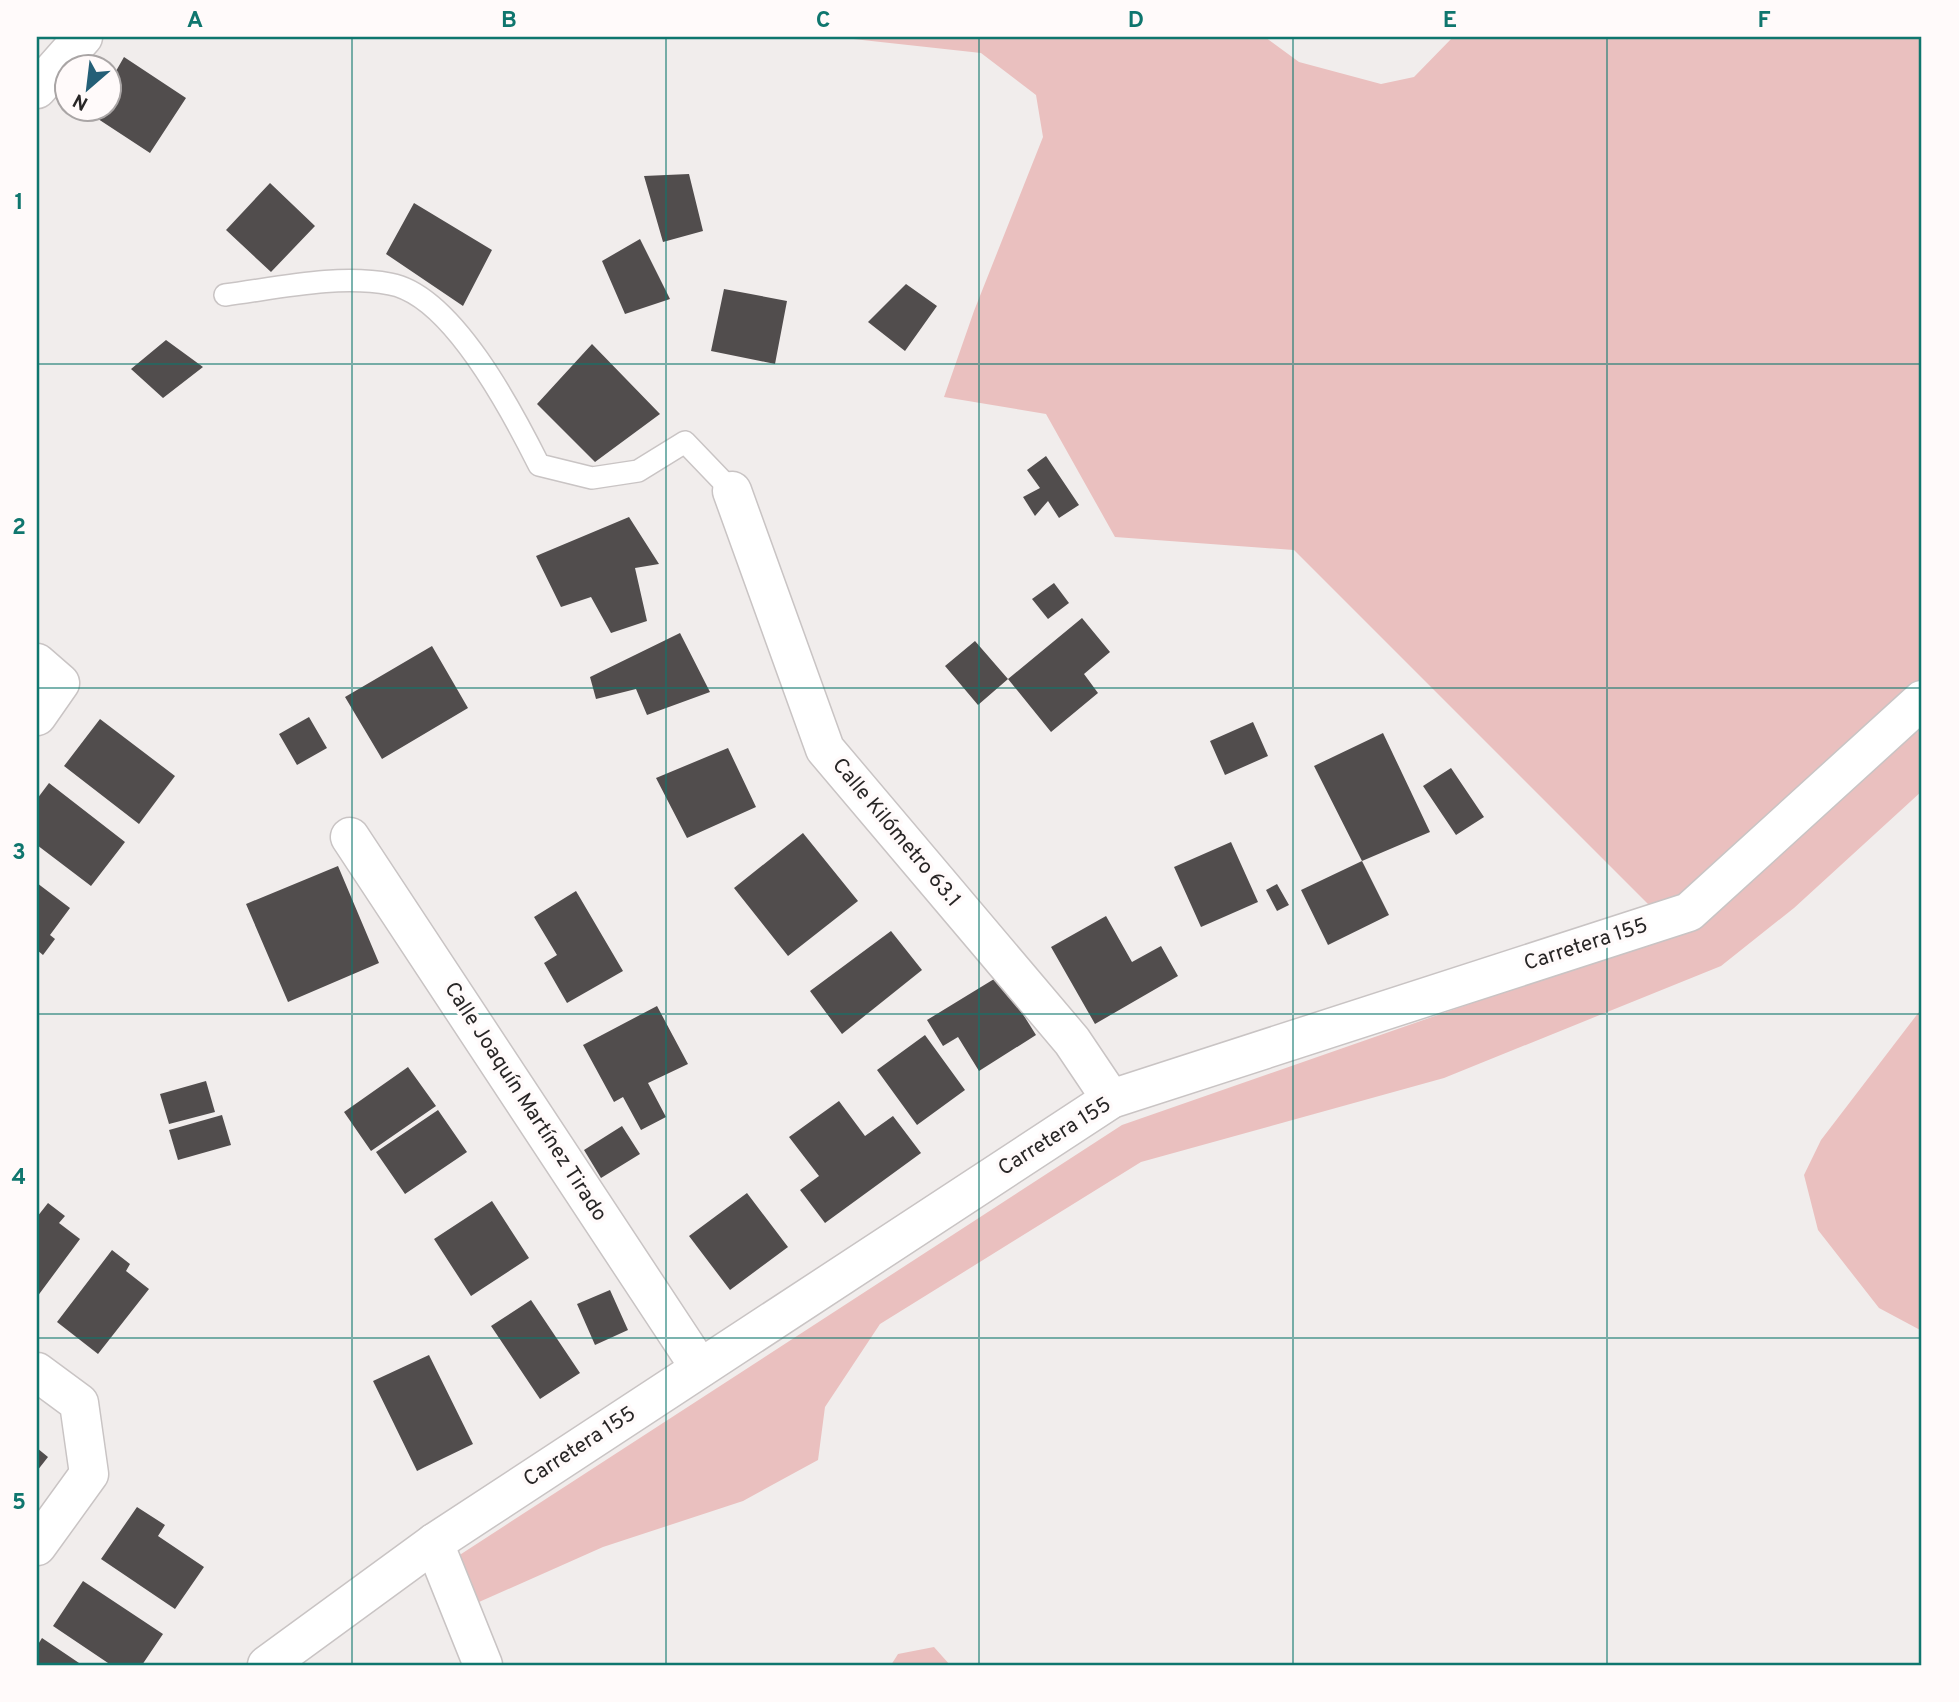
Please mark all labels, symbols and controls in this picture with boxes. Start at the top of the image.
text: A [187,7,203,36]
text: B [501,7,517,36]
text: C [816,7,830,36]
text: D [1128,7,1144,36]
text: E [1443,7,1457,36]
text: F [1757,7,1771,36]
north arrow [52,52,122,122]
text: N [69,87,93,115]
text: 1 [14,189,24,218]
text: 2 [12,514,26,543]
street label: Calle Kilómetro 63.1 [826,753,966,913]
text: 3 [12,839,26,868]
street label: Carretera 155 [1521,912,1651,978]
street label: Calle Joaquín Martínez Tirado [437,977,613,1227]
street label: Carretera 155 [993,1091,1117,1183]
text: 4 [12,1164,26,1193]
street label: Carretera 155 [519,1401,641,1493]
text: 5 [12,1489,26,1518]

